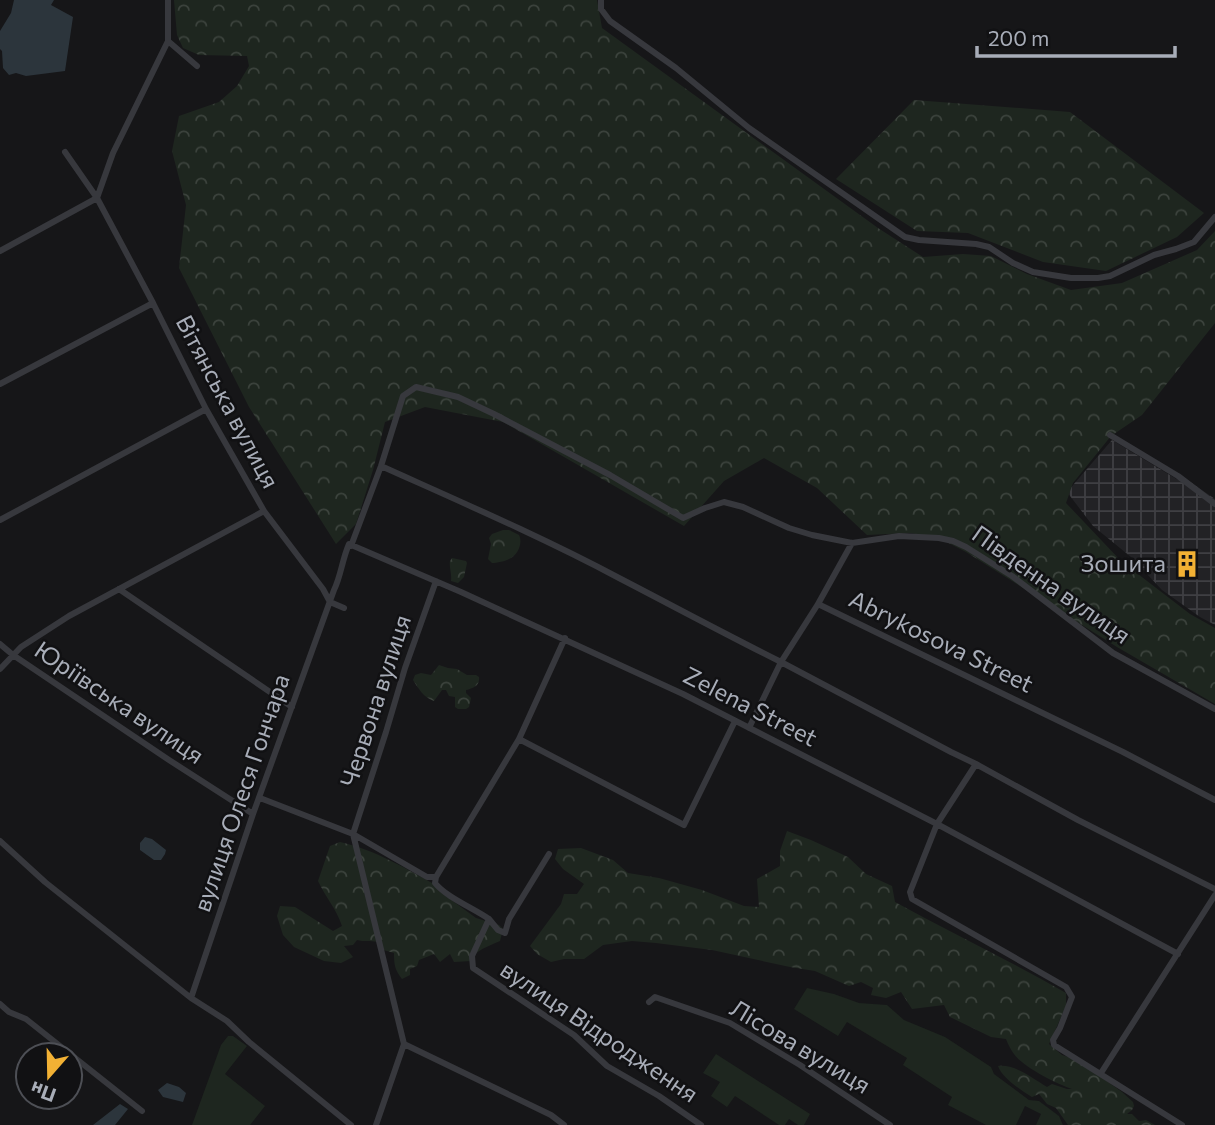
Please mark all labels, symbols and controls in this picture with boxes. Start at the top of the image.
scale bar [977,14,1175,58]
text: 200 m [988,25,1049,50]
street label: Вітянська вулиця [170,310,286,493]
street label: Південна вулиця [967,518,1137,649]
place label: Зошита [1080,548,1166,577]
building icon: Зошита [1172,549,1202,579]
street label: Abrykosova Street [845,584,1039,698]
street label: Червона вулиця [333,611,416,790]
street label: Юріївська вулиця [30,634,210,769]
street label: Zelena Street [679,660,823,752]
street label: вулиця Олеся Гончара [186,670,295,915]
street label: вулиця Відродження [495,954,704,1108]
street label: Лісова вулиця [725,992,876,1099]
north arrow [14,1041,84,1111]
text: Пн [27,1077,59,1108]

